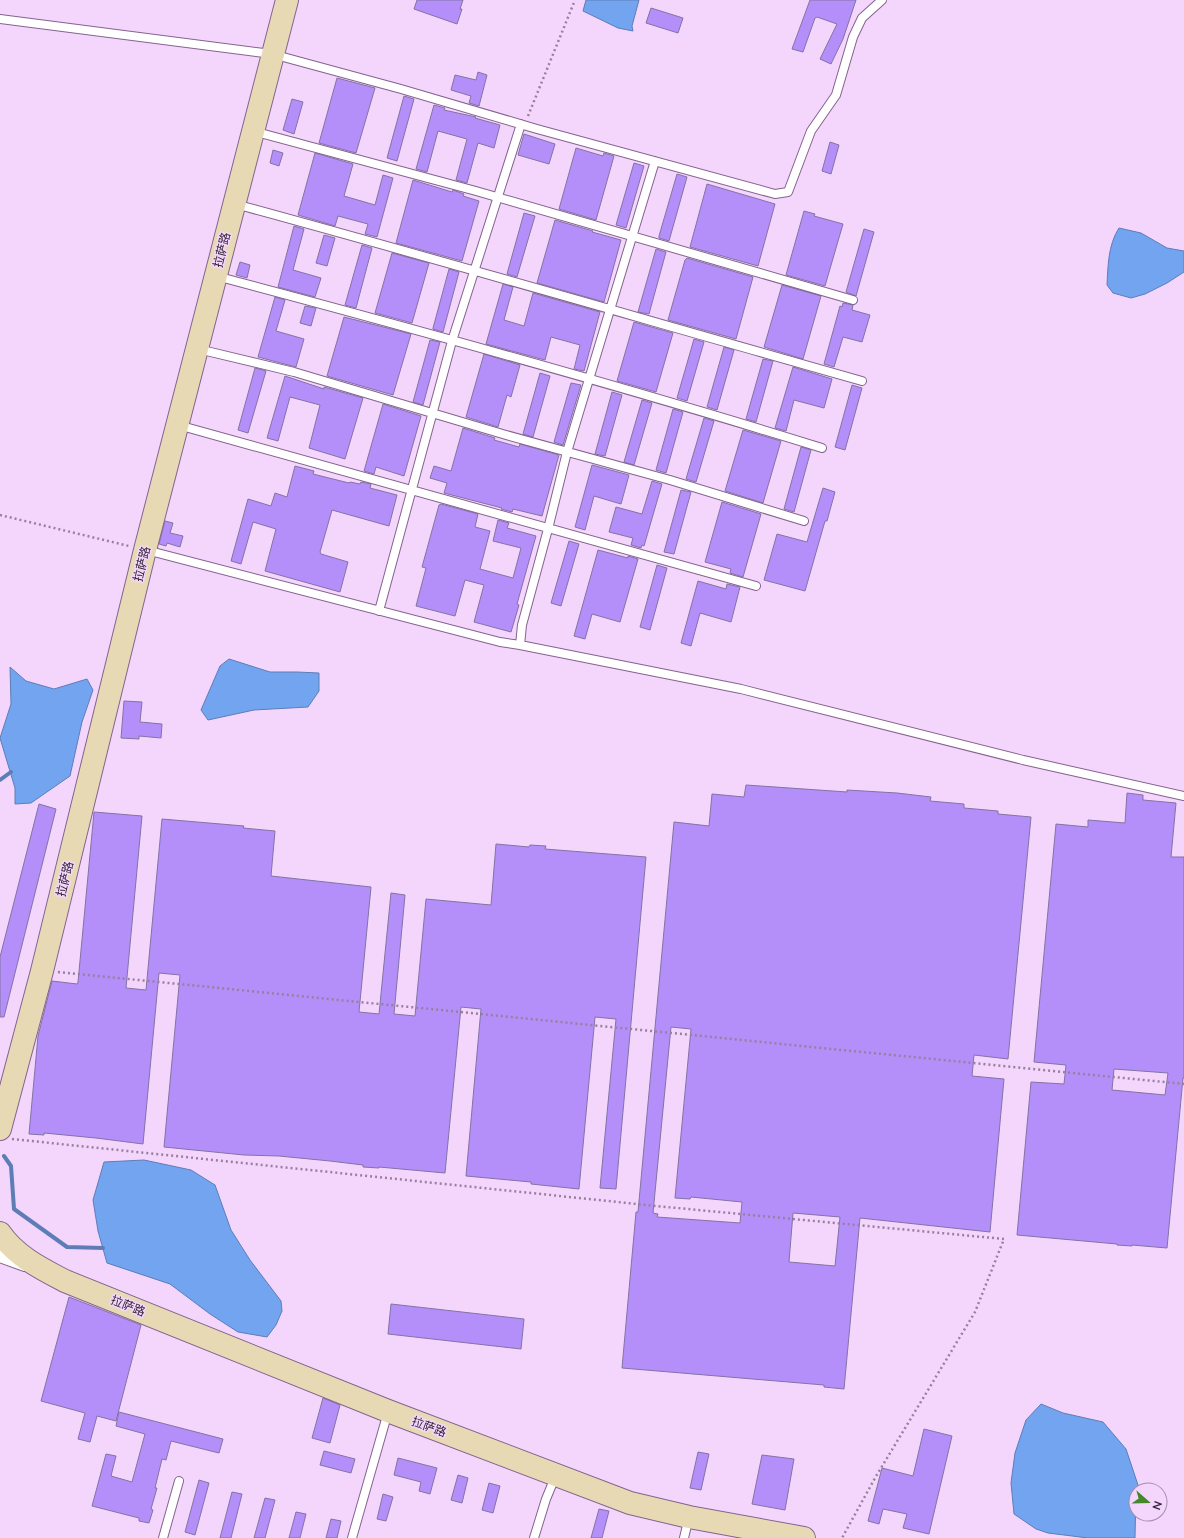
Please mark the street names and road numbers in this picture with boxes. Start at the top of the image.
street label: 拉萨路 [210,231,233,269]
street label: 拉萨路 [130,545,153,583]
street label: 拉萨路 [53,860,76,898]
street label: 拉萨路 [109,1292,148,1319]
street label: 拉萨路 [410,1413,449,1440]

